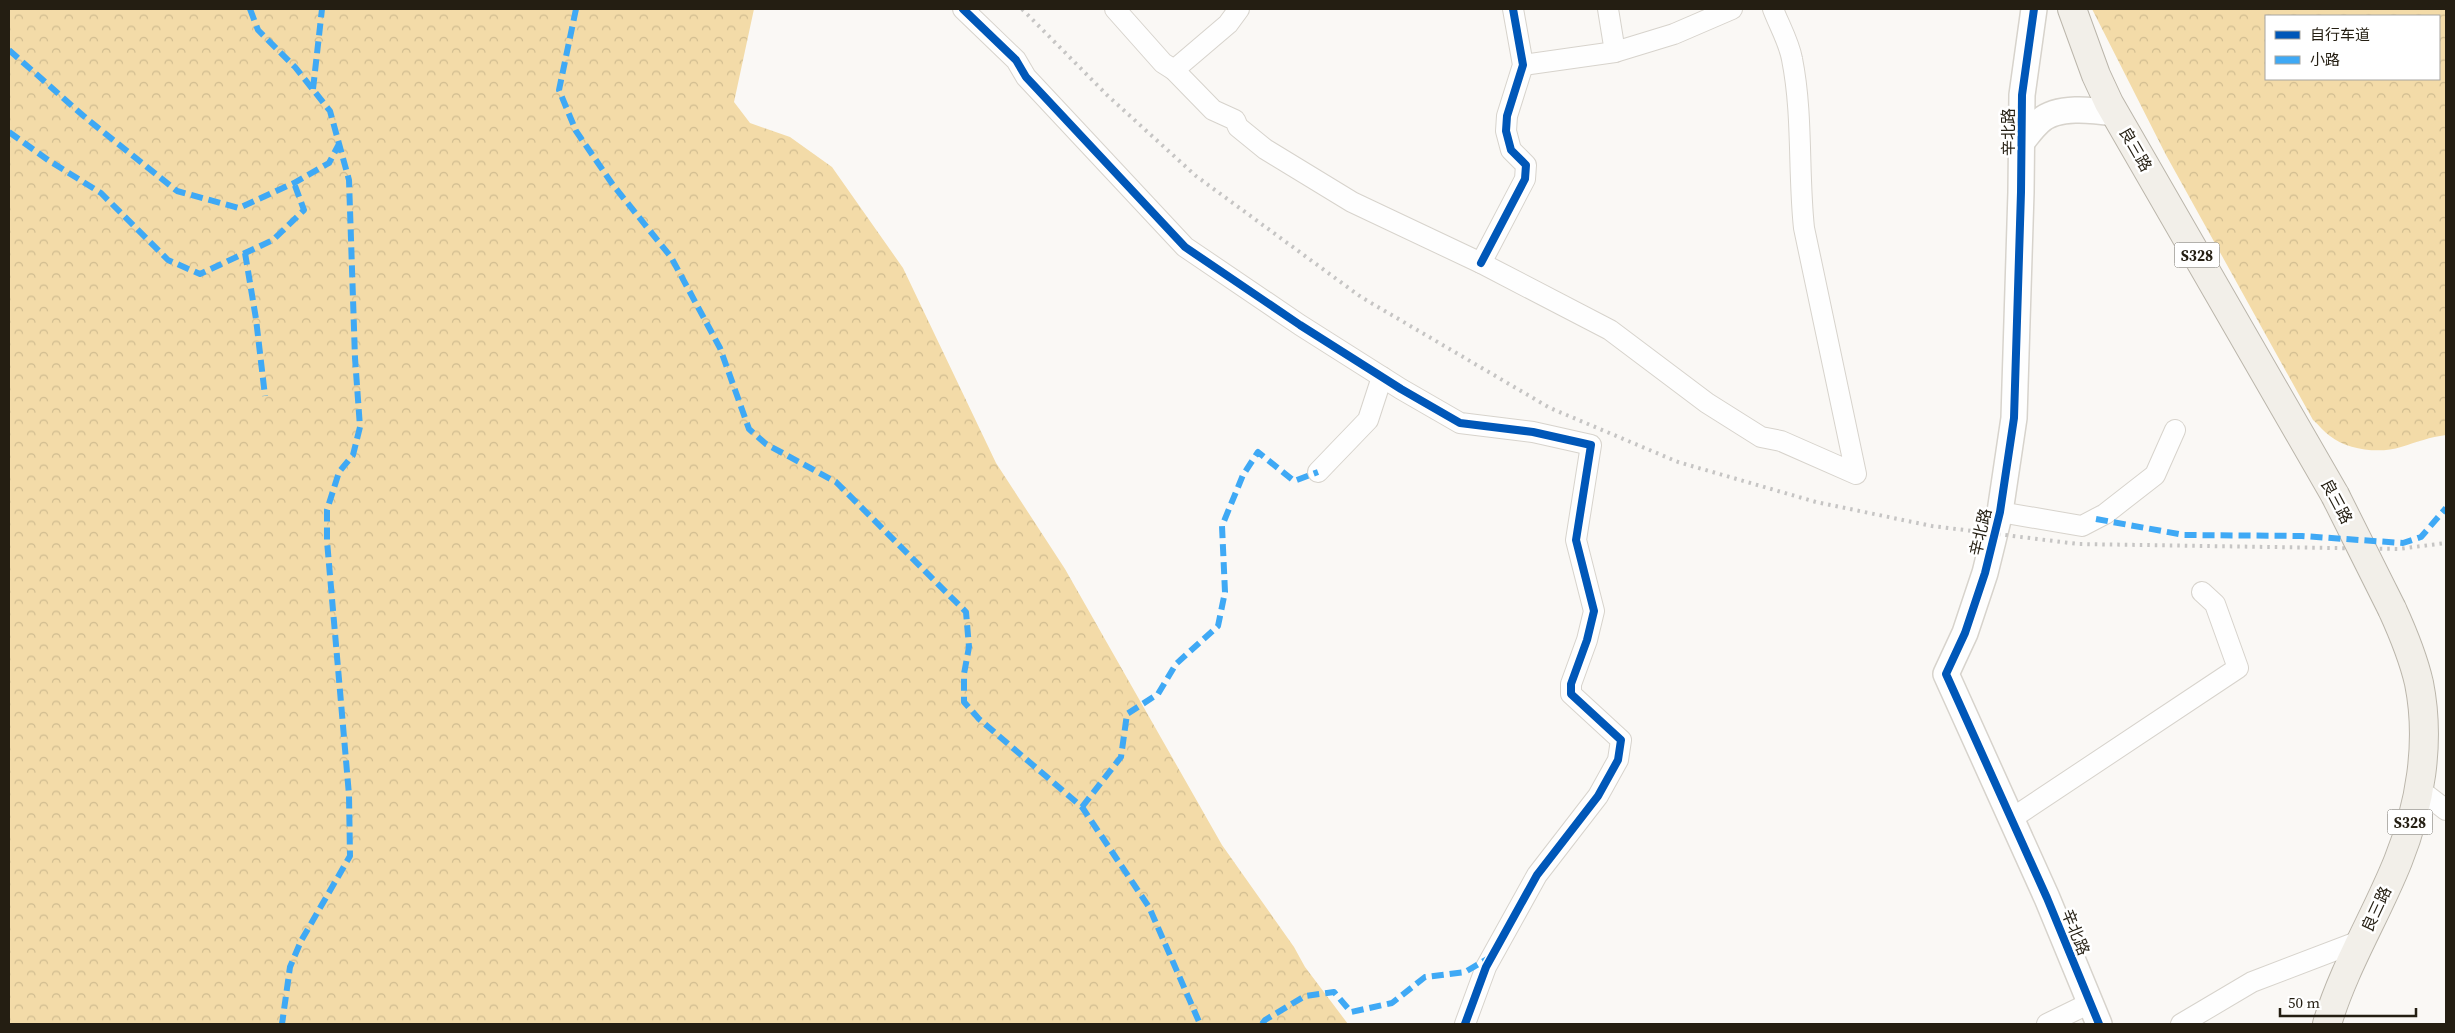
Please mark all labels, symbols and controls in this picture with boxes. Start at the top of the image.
legend [2265,15,2440,80]
text: 自行车道 [2310,24,2370,45]
text: 小路 [2310,49,2340,70]
street label: 辛北路 [1997,108,2019,156]
street label: 良三路 [2114,123,2158,175]
road number: S328 [2174,242,2220,268]
street label: 良三路 [2316,475,2358,527]
street label: 辛北路 [1964,506,1996,558]
road number: S328 [2388,810,2432,834]
street label: 良三路 [2356,883,2396,935]
street label: 辛北路 [2057,906,2095,958]
scale bar [2280,986,2416,1018]
text: 50 m [2288,992,2320,1013]

